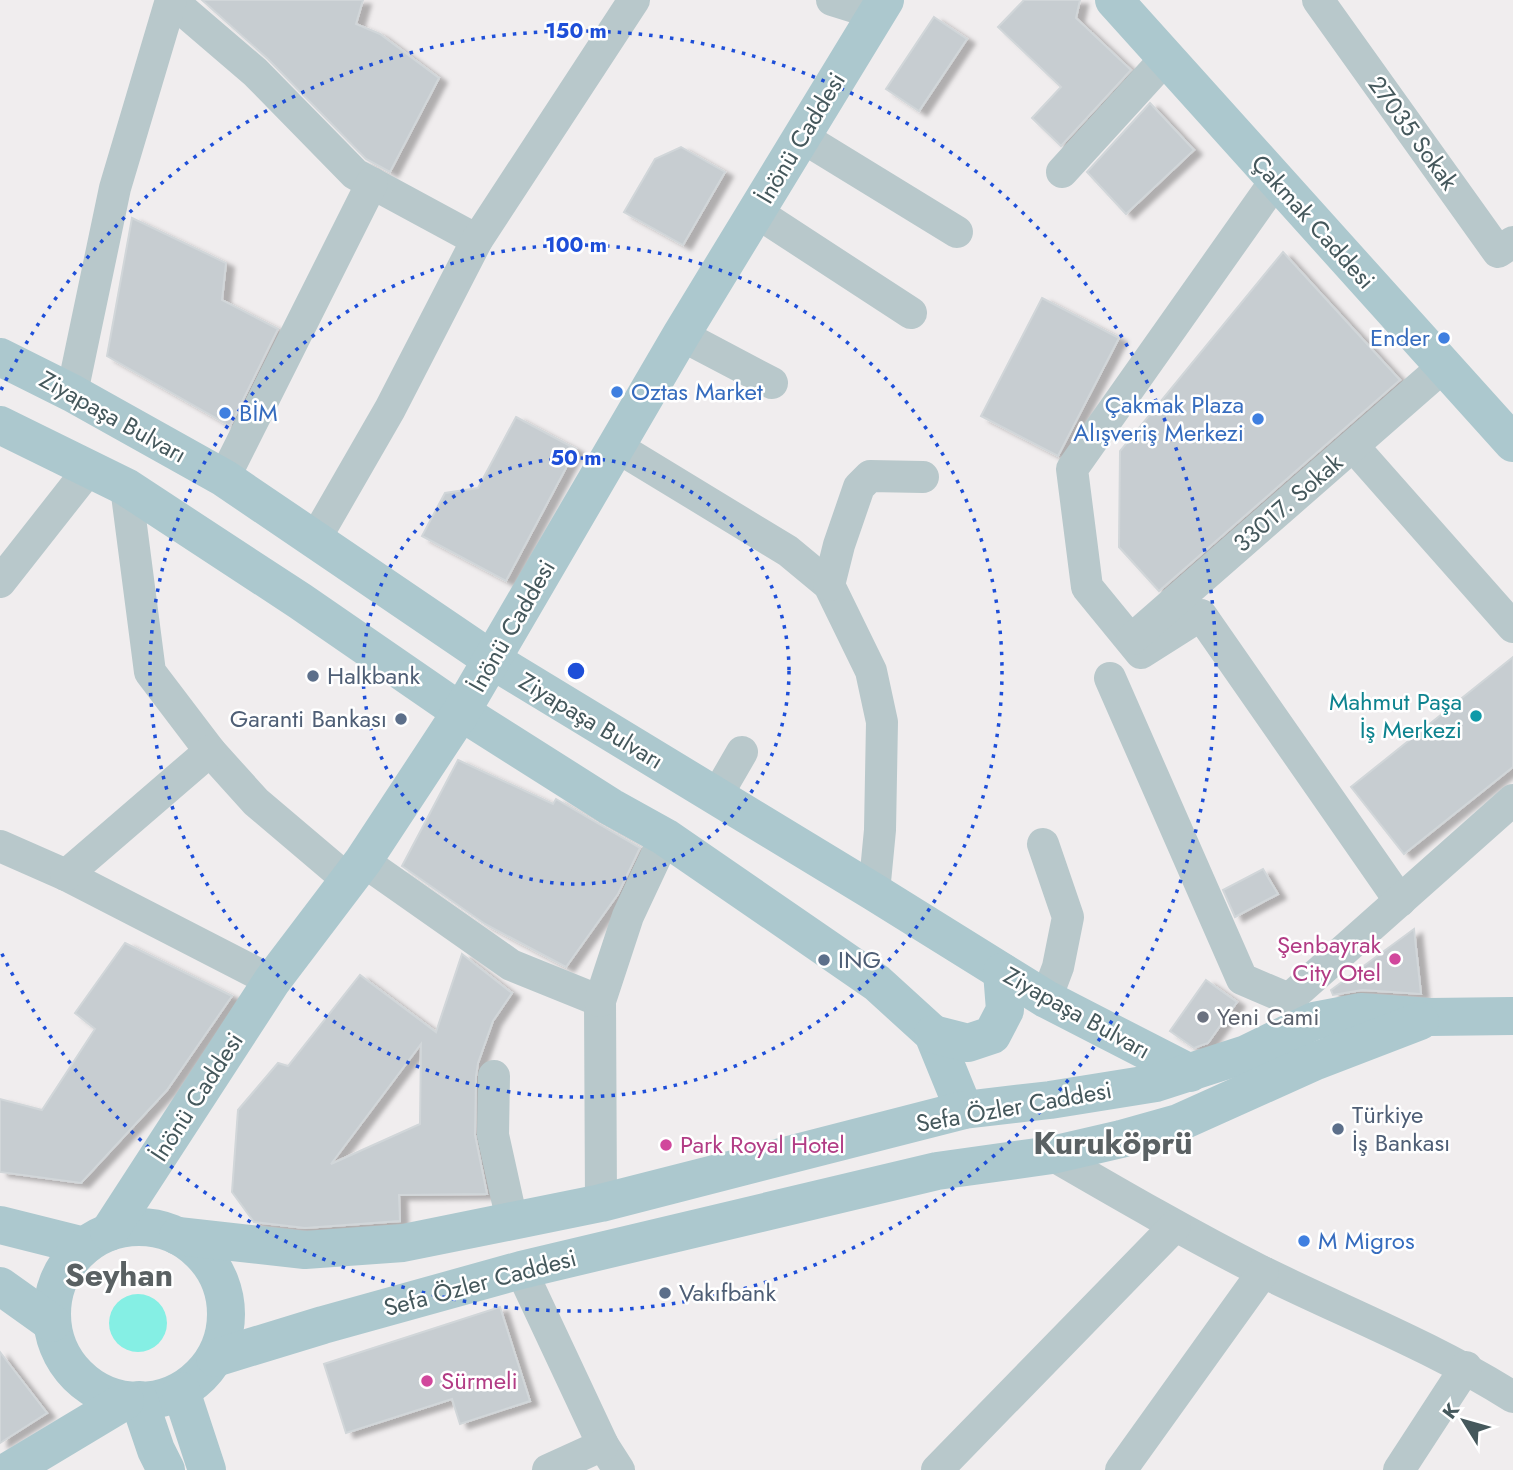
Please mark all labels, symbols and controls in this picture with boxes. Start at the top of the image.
text: 150 m [545,16,607,46]
street label: İnönü Caddesi [748,65,854,210]
street label: 27035 Sokak [1360,68,1467,197]
street label: Çakmak Caddesi [1243,147,1383,297]
text: 100 m [545,230,607,260]
place label: Ender [1370,320,1431,355]
marker: Ender [1436,330,1452,346]
street label: Ziyapaşa Bulvarı [33,362,193,471]
place label: Oztas Market [631,374,763,409]
marker: Oztas Market [609,384,625,400]
place label: Çakmak Plaza Alışveriş Merkezi [1073,387,1244,450]
place label: BİM [239,395,278,430]
marker: BİM [217,405,233,421]
marker: Çakmak Plaza Alışveriş Merkezi [1250,411,1266,427]
text: 50 m [551,443,601,473]
street label: 33017. Sokak [1225,445,1350,560]
street label: İnönü Caddesi [460,553,564,698]
place label: Halkbank [327,658,421,693]
centre of rings [564,659,588,683]
street label: Ziyapaşa Bulvarı [512,664,670,778]
marker: Halkbank [305,668,321,684]
place label: Mahmut Paşa İş Merkezi [1329,684,1462,747]
place label: Garanti Bankası [230,701,387,736]
marker: Mahmut Paşa İş Merkezi [1468,708,1484,724]
marker: Garanti Bankası [393,711,409,727]
place label: Şenbayrak City Otel [1277,927,1381,990]
place label: ING [838,942,881,977]
marker: Şenbayrak City Otel [1387,951,1403,967]
marker: ING [816,952,832,968]
street label: Ziyapaşa Bulvarı [997,958,1157,1067]
place label: Yeni Cami [1217,999,1319,1034]
marker: Yeni Cami [1195,1009,1211,1025]
street label: İnönü Caddesi [142,1025,251,1168]
street label: Sefa Özler Caddesi [913,1072,1114,1141]
place label: Türkiye İş Bankası [1352,1097,1450,1160]
district label: Kuruköprü [1033,1120,1193,1166]
marker: Türkiye İş Bankası [1330,1121,1346,1137]
place label: Park Royal Hotel [680,1127,845,1162]
marker: Park Royal Hotel [658,1137,674,1153]
place label: M Migros [1318,1223,1415,1258]
marker: M Migros [1296,1233,1312,1249]
street label: Sefa Özler Caddesi [380,1240,580,1325]
district label: Seyhan [65,1252,173,1298]
place label: Vakıfbank [679,1275,776,1310]
marker: Vakıfbank [657,1285,673,1301]
place label: Sürmeli [441,1363,518,1398]
marker: Sürmeli [419,1373,435,1389]
north arrow [1429,1386,1499,1456]
text: K [1436,1397,1466,1424]

